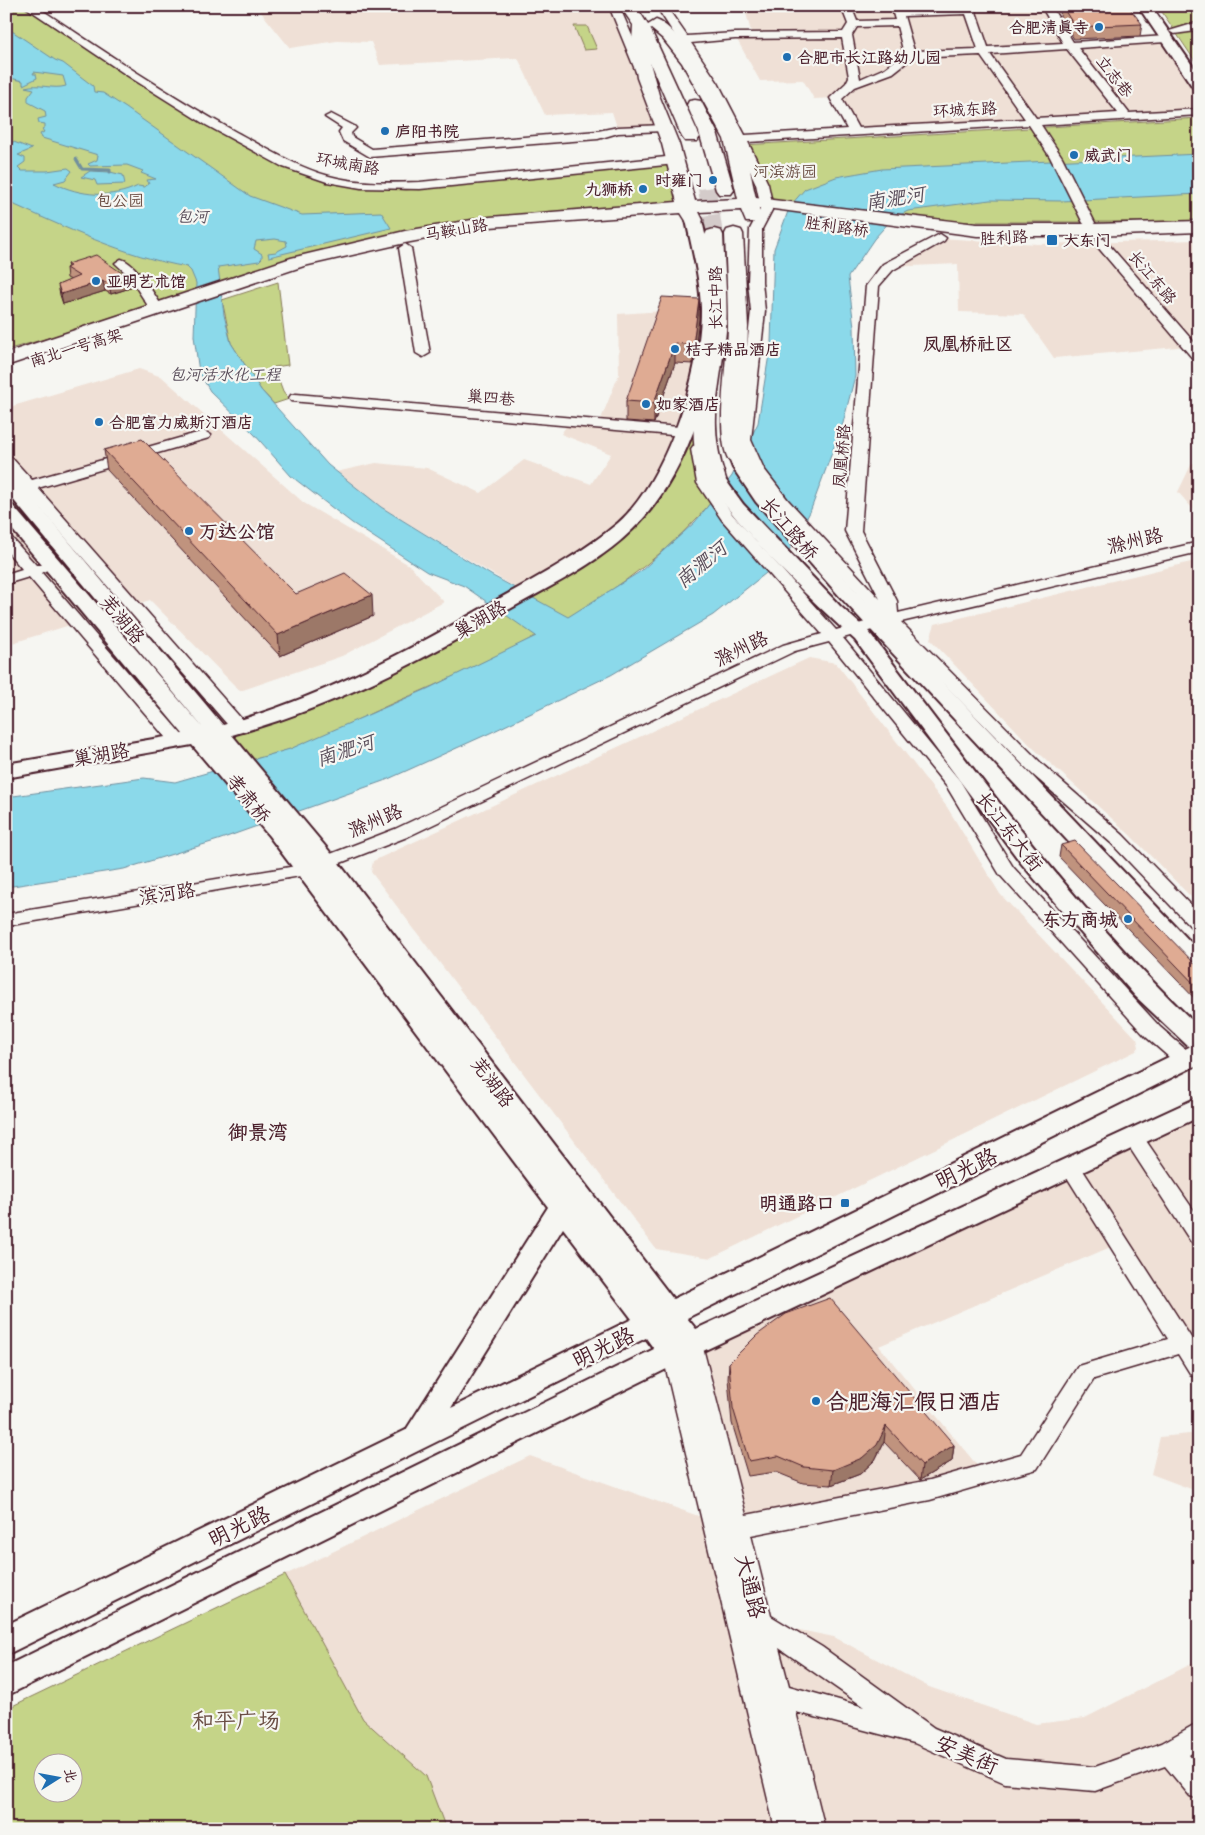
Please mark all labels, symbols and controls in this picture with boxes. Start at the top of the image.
place label: 合肥清真寺 [1009,17,1089,38]
marker: 合肥清真寺 [1093,21,1105,33]
place label: 合肥市长江路幼儿园 [797,47,941,68]
marker: 合肥市长江路幼儿园 [781,51,793,63]
street label: 立志巷 [1092,51,1138,102]
street label: 环城东路 [933,97,998,122]
place label: 庐阳书院 [395,121,459,142]
marker: 庐阳书院 [379,125,391,137]
place label: 威武门 [1084,145,1132,166]
street label: 环城南路 [315,148,381,179]
marker: 威武门 [1068,149,1080,161]
park label: 河滨游园 [753,161,817,182]
place label: 时雍门 [655,170,703,191]
marker: 时雍门 [707,174,719,186]
place label: 九狮桥 [585,179,633,200]
water label: 南淝河 [863,180,930,216]
marker: 九狮桥 [637,183,649,195]
park label: 包公园 [96,190,144,211]
water label: 包河 [176,206,211,227]
street label: 胜利路桥 [804,212,870,241]
street label: 马鞍山路 [423,214,489,245]
street label: 胜利路 [980,226,1029,249]
place label: 大东门 [1063,230,1111,251]
marker: 大东门 [1045,233,1059,247]
street label: 长江东路 [1124,246,1181,309]
street label: 长江中路 [705,266,726,330]
place label: 亚明艺术馆 [106,271,186,292]
marker: 亚明艺术馆 [90,275,102,287]
street label: 南北一号高架 [27,323,125,372]
district label: 凤凰桥社区 [923,332,1013,356]
place label: 桔子精品酒店 [685,339,781,360]
marker: 桔子精品酒店 [669,343,681,355]
water label: 包河活水化工程 [169,364,282,385]
street label: 巢四巷 [466,385,516,410]
place label: 如家酒店 [656,394,720,415]
marker: 如家酒店 [640,398,652,410]
place label: 合肥富力威斯汀酒店 [109,412,253,433]
marker: 合肥富力威斯汀酒店 [93,416,105,428]
street label: 凤凰桥路 [828,423,855,489]
street label: 长江路桥 [755,491,824,565]
place label: 万达公馆 [199,519,275,544]
street label: 滁州路 [1105,522,1166,559]
marker: 万达公馆 [183,525,195,537]
water label: 南淝河 [670,533,735,593]
street label: 芜湖路 [95,589,151,649]
street label: 巢湖路 [449,594,511,645]
street label: 滁州路 [710,625,772,672]
water label: 南淝河 [312,727,380,772]
street label: 巢湖路 [71,737,131,772]
street label: 孝肃桥 [221,768,276,828]
street label: 长江东大街 [971,786,1049,876]
street label: 滁州路 [344,798,406,843]
street label: 滨河路 [137,877,197,910]
place label: 东方商城 [1042,907,1118,932]
marker: 东方商城 [1122,913,1134,925]
street label: 芜湖路 [465,1052,520,1113]
district label: 御景湾 [228,1119,288,1145]
street label: 明光路 [930,1141,1002,1196]
place label: 明通路口 [759,1191,835,1216]
marker: 明通路口 [839,1197,851,1209]
street label: 明光路 [567,1320,639,1375]
place label: 合肥海汇假日酒店 [826,1387,1002,1416]
marker: 合肥海汇假日酒店 [810,1395,822,1407]
street label: 明光路 [203,1499,275,1554]
street label: 大通路 [728,1551,773,1622]
park label: 和平广场 [192,1706,280,1735]
street label: 安美街 [931,1728,1003,1781]
north arrow [32,1752,82,1802]
text: 北 [61,1767,81,1784]

